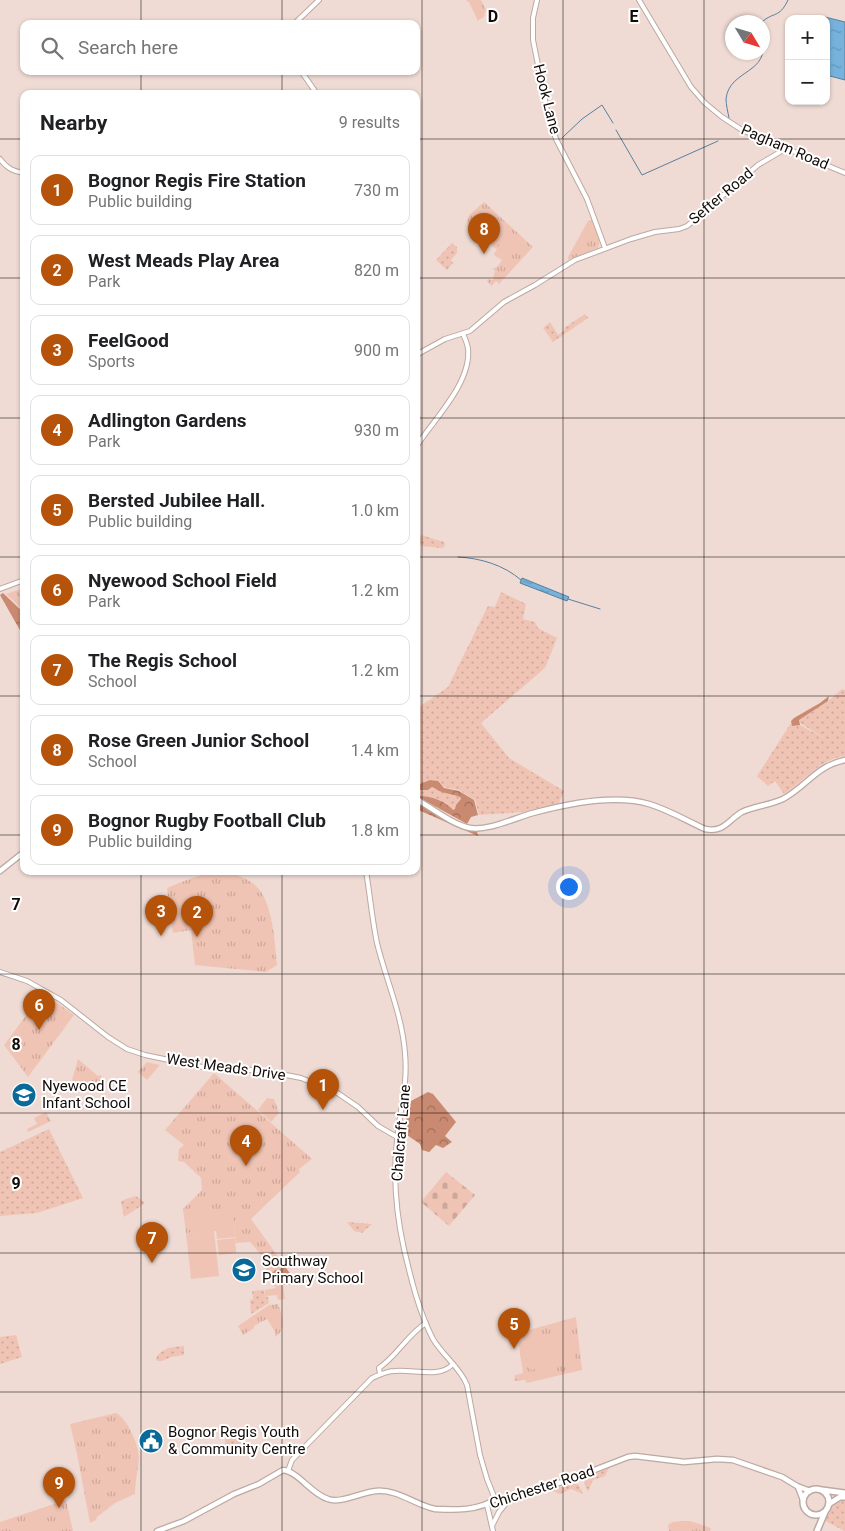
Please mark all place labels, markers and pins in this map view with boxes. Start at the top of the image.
pin: 8 [468,213,500,254]
pin: 3 [145,895,177,936]
pin: 2 [181,896,213,937]
pin: 6 [23,989,55,1030]
pin: 1 [307,1069,339,1110]
place label: Nyewood CE Infant School [42,1077,130,1112]
school or university icon: Nyewood CE Infant School [11,1082,37,1108]
pin: 4 [230,1125,262,1166]
pin: 7 [136,1222,168,1263]
place label: Southway Primary School [262,1252,363,1287]
school or university icon: Southway Primary School [231,1257,257,1283]
pin: 5 [498,1308,530,1349]
place label: Bognor Regis Youth & Community Centre [168,1423,305,1458]
public building icon: Bognor Regis Youth & Community Centre [138,1428,164,1454]
pin: 9 [43,1467,75,1508]

